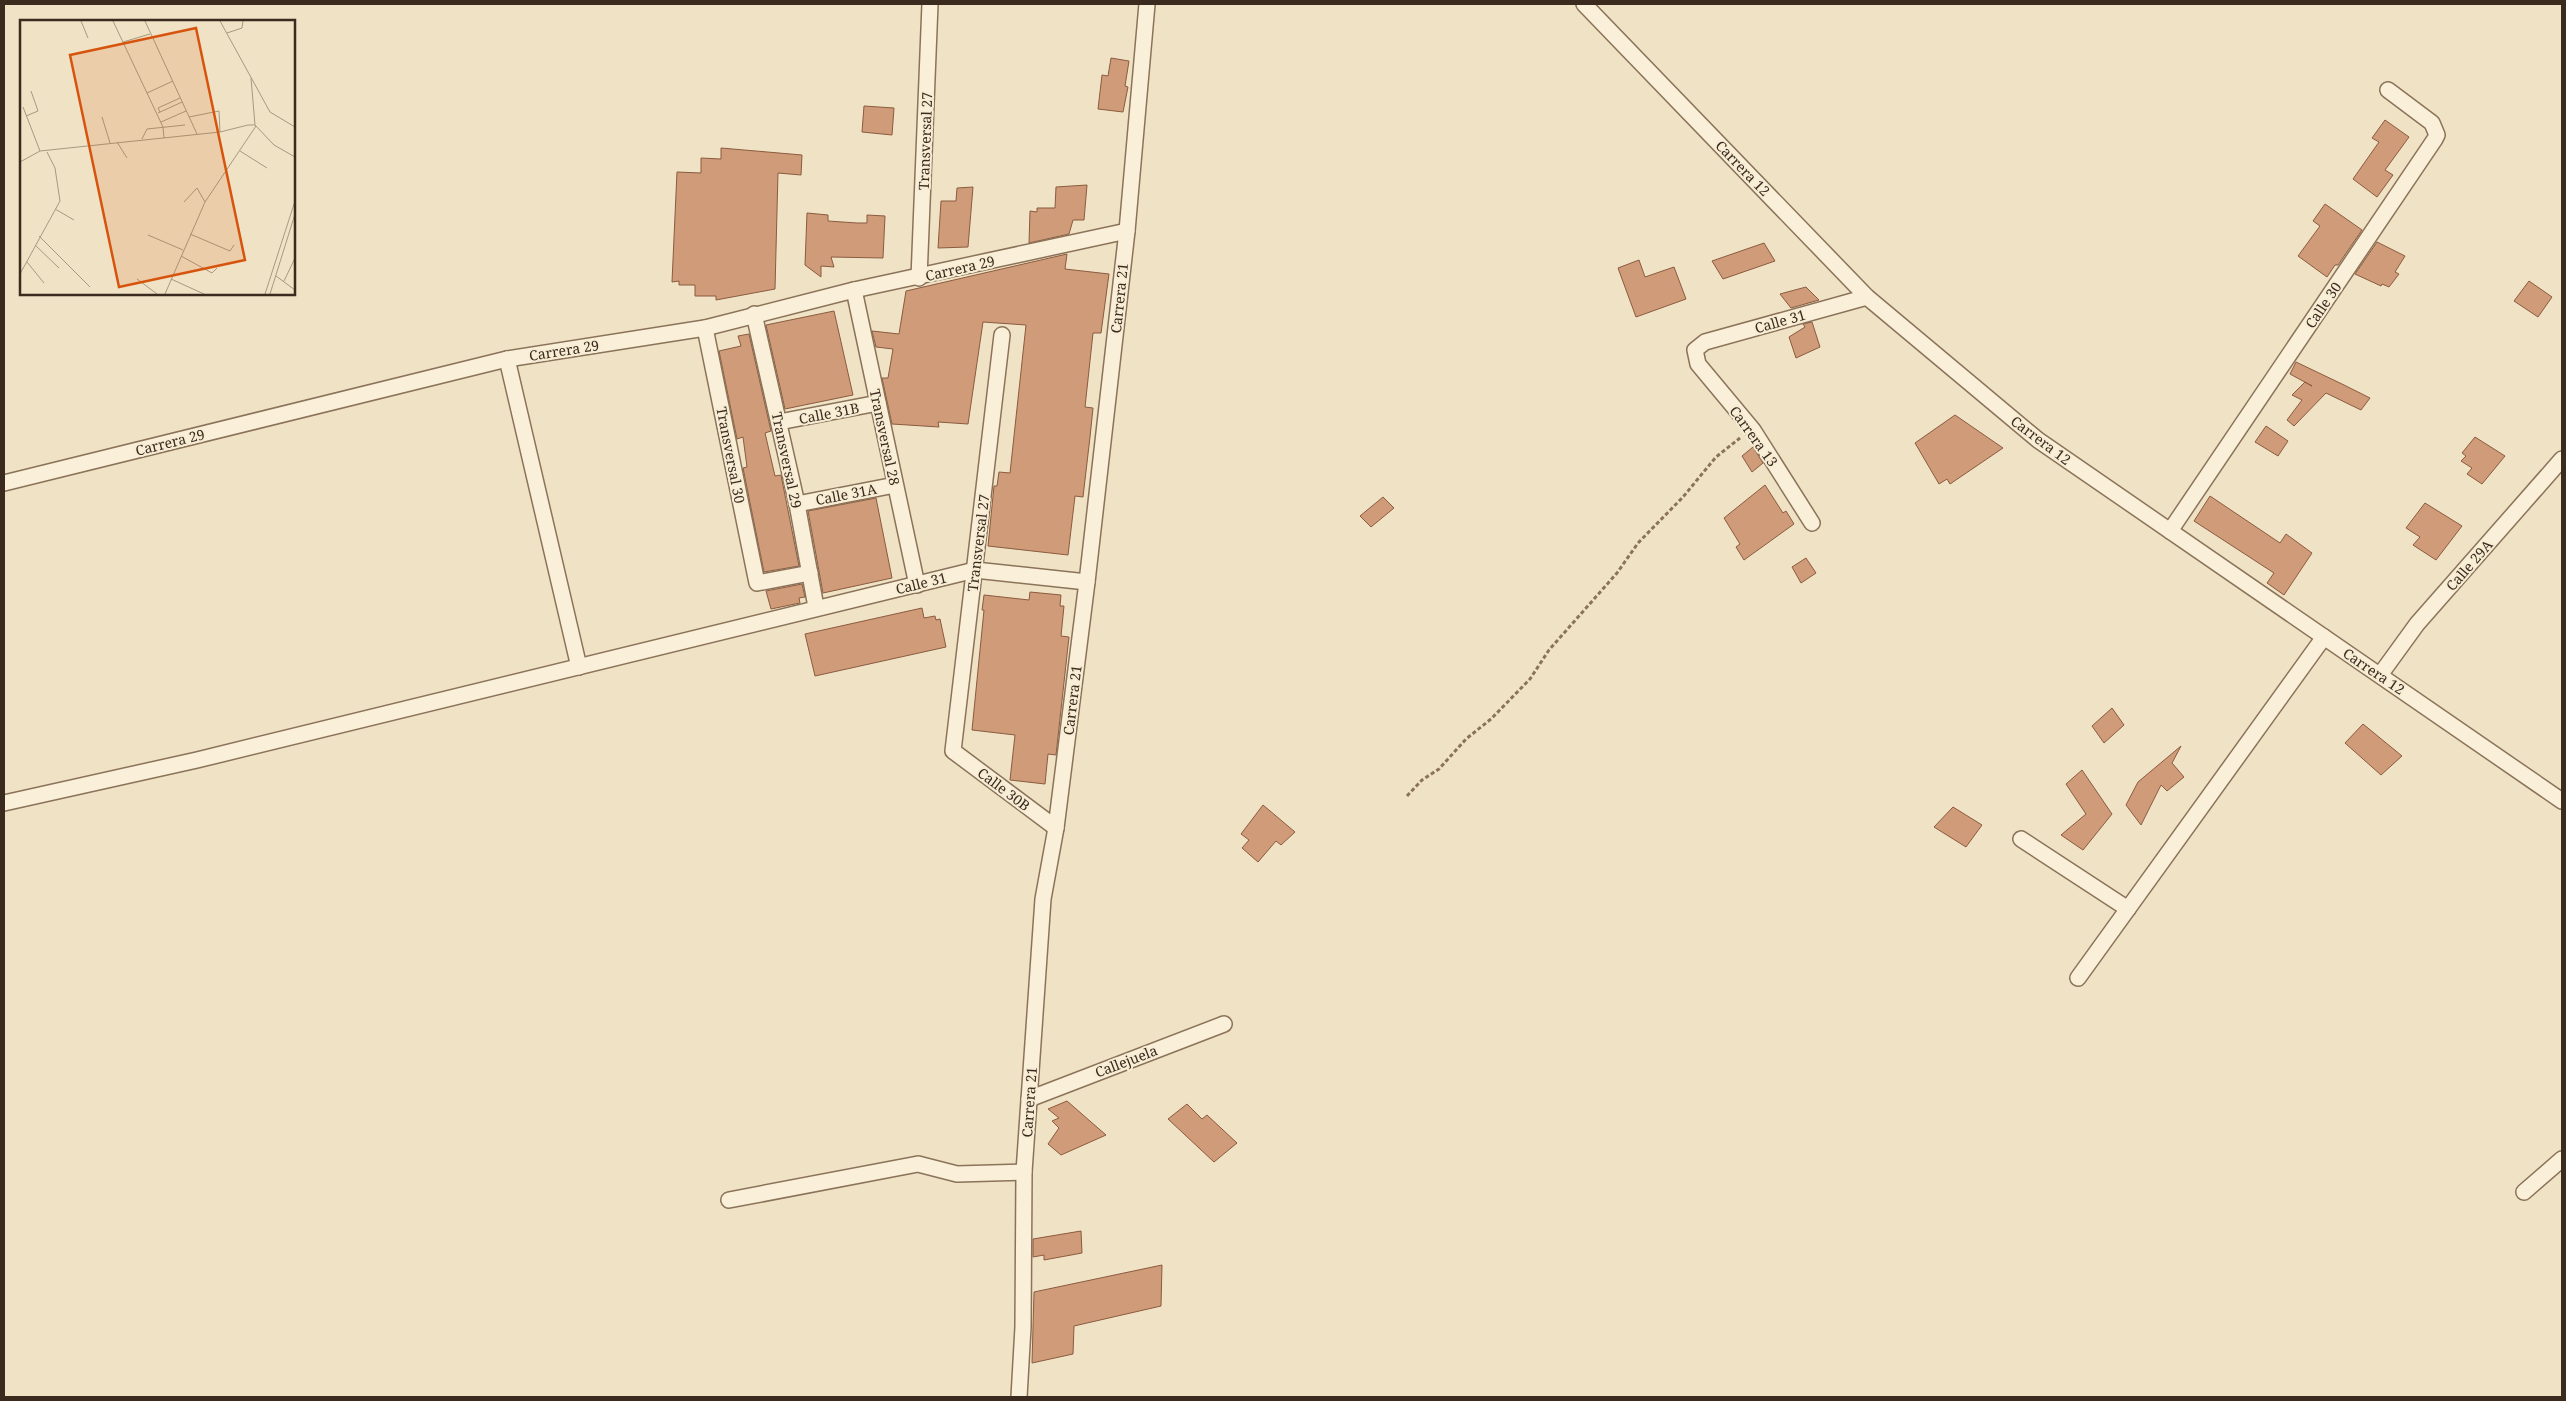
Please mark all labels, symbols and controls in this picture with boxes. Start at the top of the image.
inset map [20,20,295,295]
street label: Transversal 27 [914,91,936,190]
street label: Carrera 12 [1712,136,1774,200]
street label: Carrera 29 [923,251,997,285]
street label: Carrera 21 [1106,262,1132,334]
street label: Calle 30 [2301,278,2345,332]
street label: Calle 31 [1752,305,1808,337]
street label: Carrera 29 [528,335,600,365]
street label: Transversal 28 [866,387,905,487]
street label: Calle 31B [797,398,861,428]
street label: Carrera 13 [1726,402,1783,470]
street label: Transversal 30 [712,405,750,505]
street label: Transversal 29 [768,410,806,510]
street label: Carrera 12 [2007,411,2075,469]
street label: Carrera 29 [133,424,207,460]
street label: Calle 31A [814,479,878,509]
street label: Transversal 27 [963,493,993,593]
street label: Calle 29A [2442,535,2497,595]
street label: Calle 31 [893,567,949,599]
street label: Carrera 12 [2339,643,2409,699]
street label: Carrera 21 [1058,664,1086,736]
street label: Calle 30B [974,763,1034,815]
street label: Callejuela [1092,1040,1160,1082]
street label: Carrera 21 [1017,1066,1041,1138]

